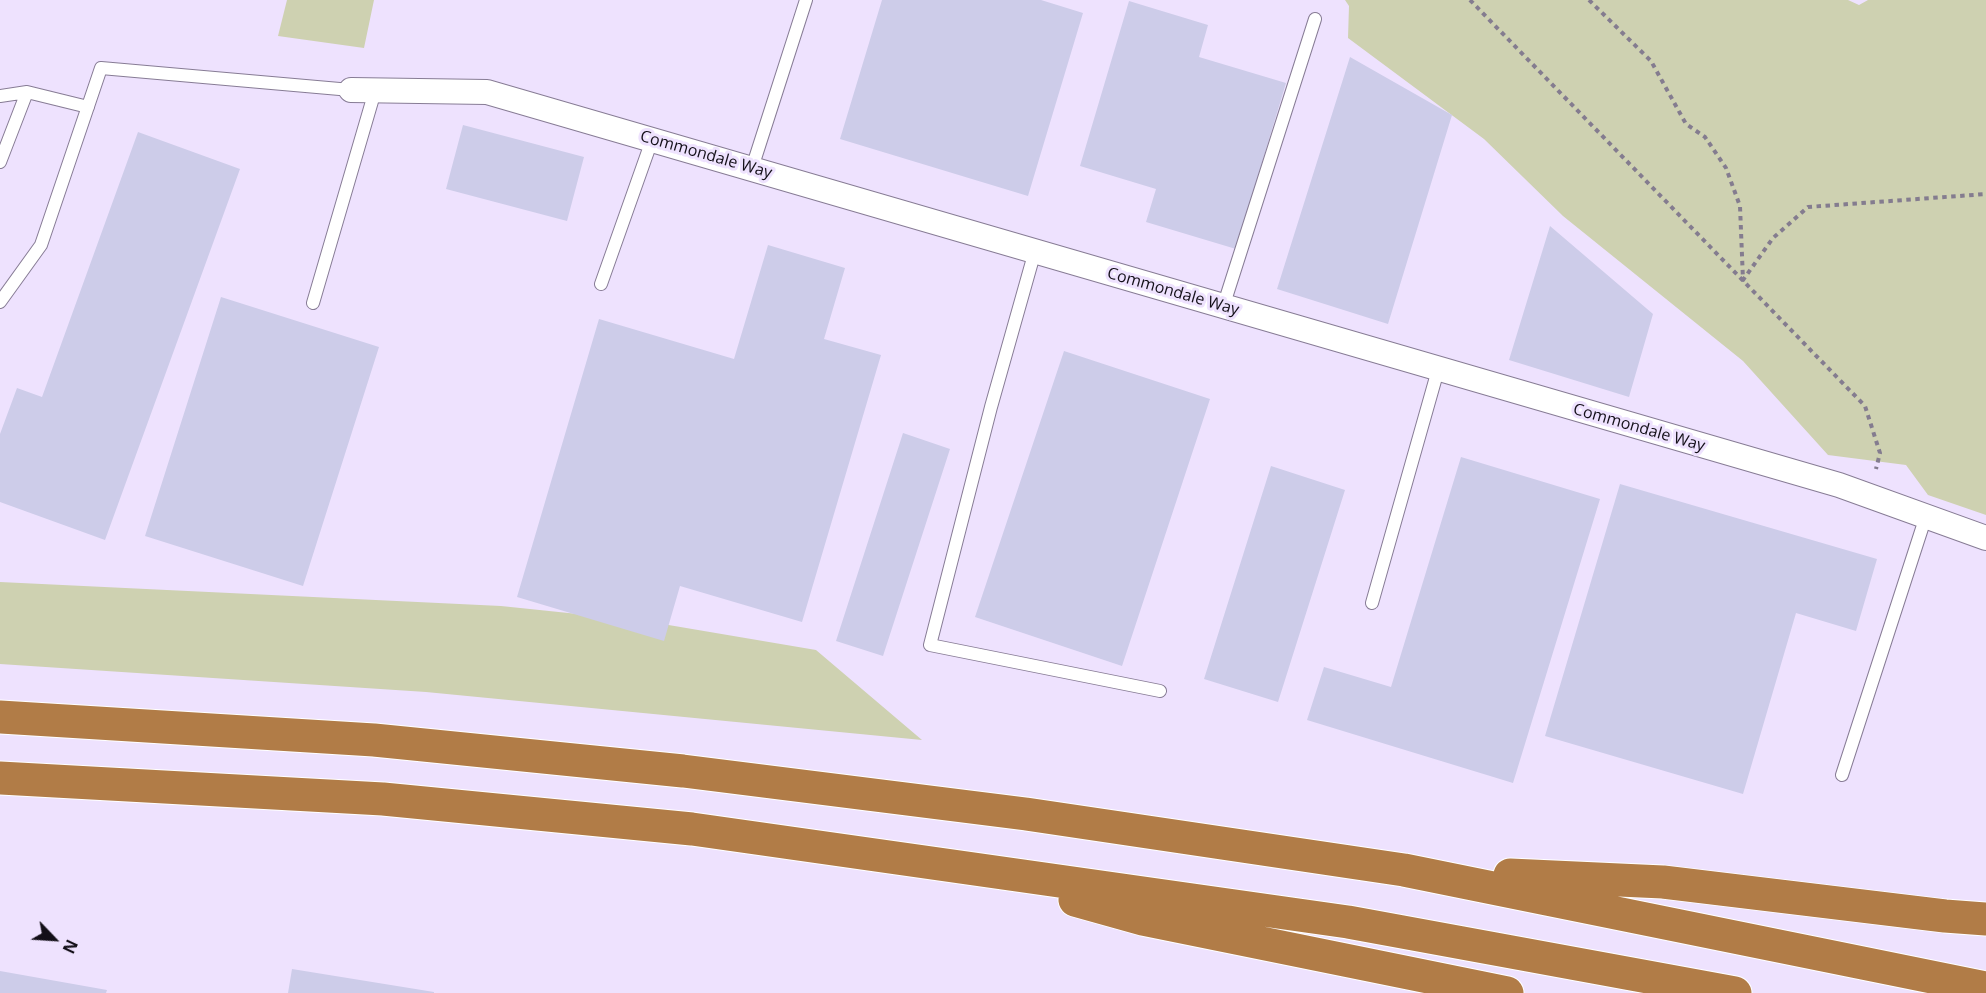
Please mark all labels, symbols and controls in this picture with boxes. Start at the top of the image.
street label: Commondale Way [638,127,774,183]
street label: Commondale Way [1105,264,1241,320]
street label: Commondale Way [1571,400,1707,456]
north arrow [24,909,84,969]
text: N [58,936,83,957]

